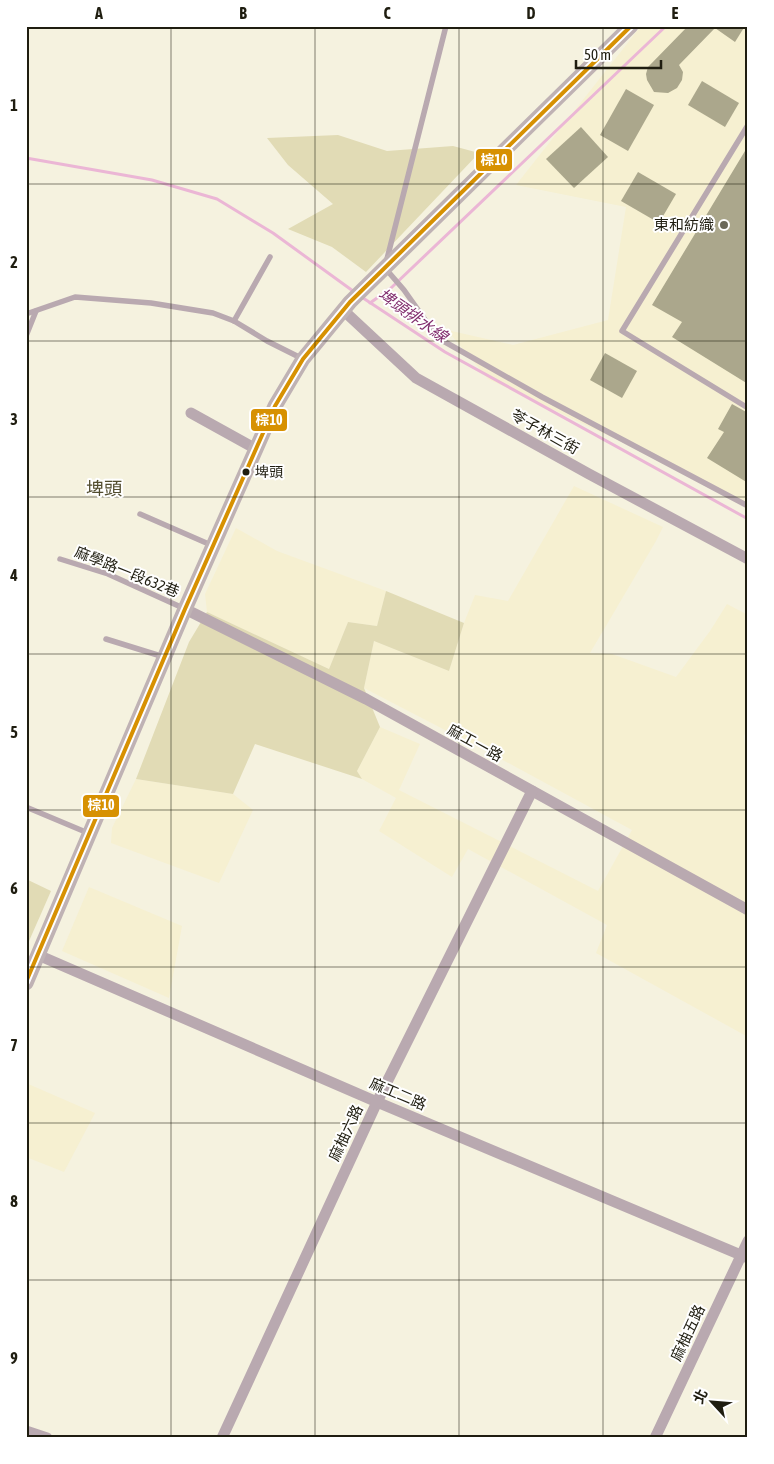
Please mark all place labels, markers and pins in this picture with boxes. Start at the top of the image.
place label: 東和紡織 [654,216,714,233]
marker: 東和紡織 [718,219,730,231]
place label: 埤頭 [255,464,283,480]
marker: 埤頭 [241,467,251,477]

